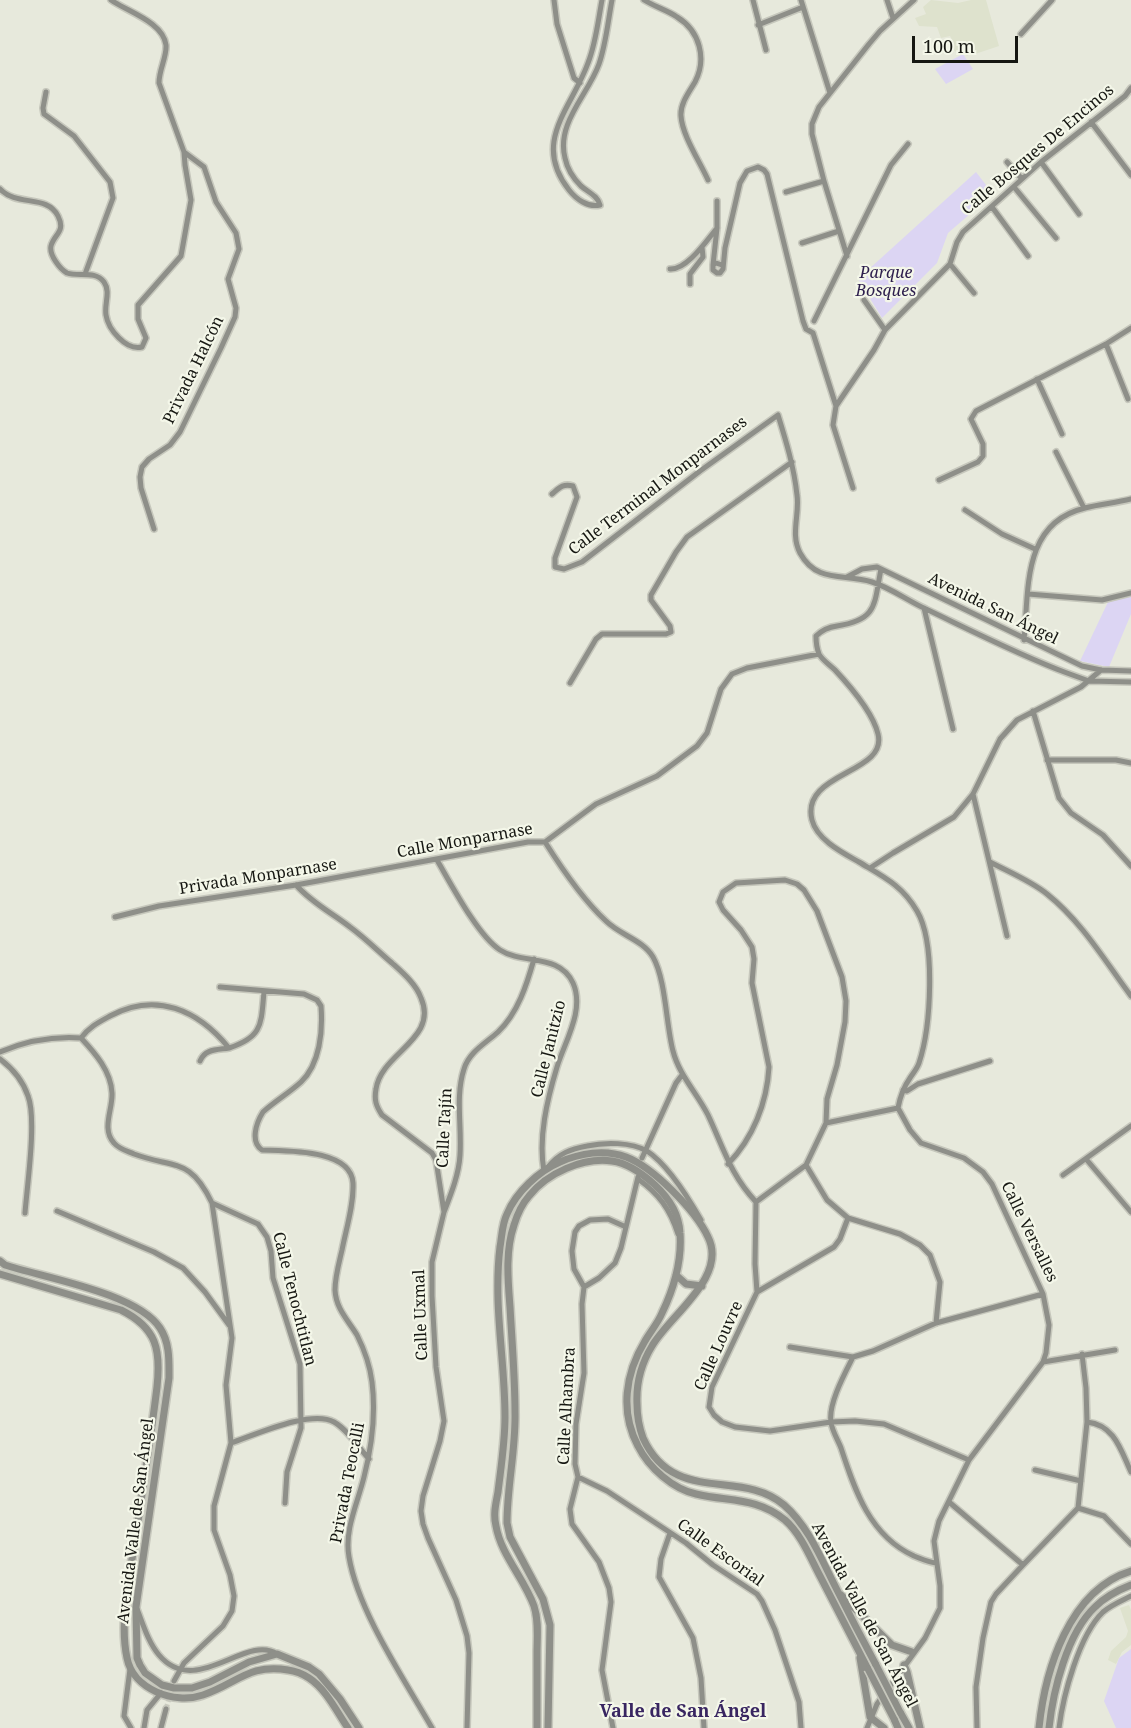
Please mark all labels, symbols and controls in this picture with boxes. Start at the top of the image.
scale bar [915,24,1022,62]
text: 100 m [923,34,975,58]
street label: Calle Bosques De Encinos [958,81,1118,219]
park label: Parque Bosques [856,263,916,301]
street label: Privada Halcón [160,313,228,427]
street label: Calle Terminal Monparnases [565,413,751,559]
street label: Avenida San Ángel [925,569,1061,649]
street label: Calle Monparnase [396,820,534,862]
street label: Privada Monparnase [178,855,338,899]
street label: Calle Janitzio [528,998,570,1100]
street label: Calle Tajín [433,1088,457,1168]
street label: Calle Versalles [996,1179,1062,1285]
street label: Calle Tenochtitlan [268,1230,320,1368]
street label: Calle Uxmal [410,1269,432,1361]
street label: Calle Louvre [691,1298,747,1394]
street label: Calle Alhambra [554,1347,580,1465]
street label: Avenida Valle de San Ángel [114,1417,158,1625]
street label: Privada Teocalli [327,1421,369,1545]
street label: Calle Escorial [673,1515,767,1591]
street label: Avenida Valle de San Ángel [807,1519,921,1711]
district label: Valle de San Ángel [600,1701,766,1723]

